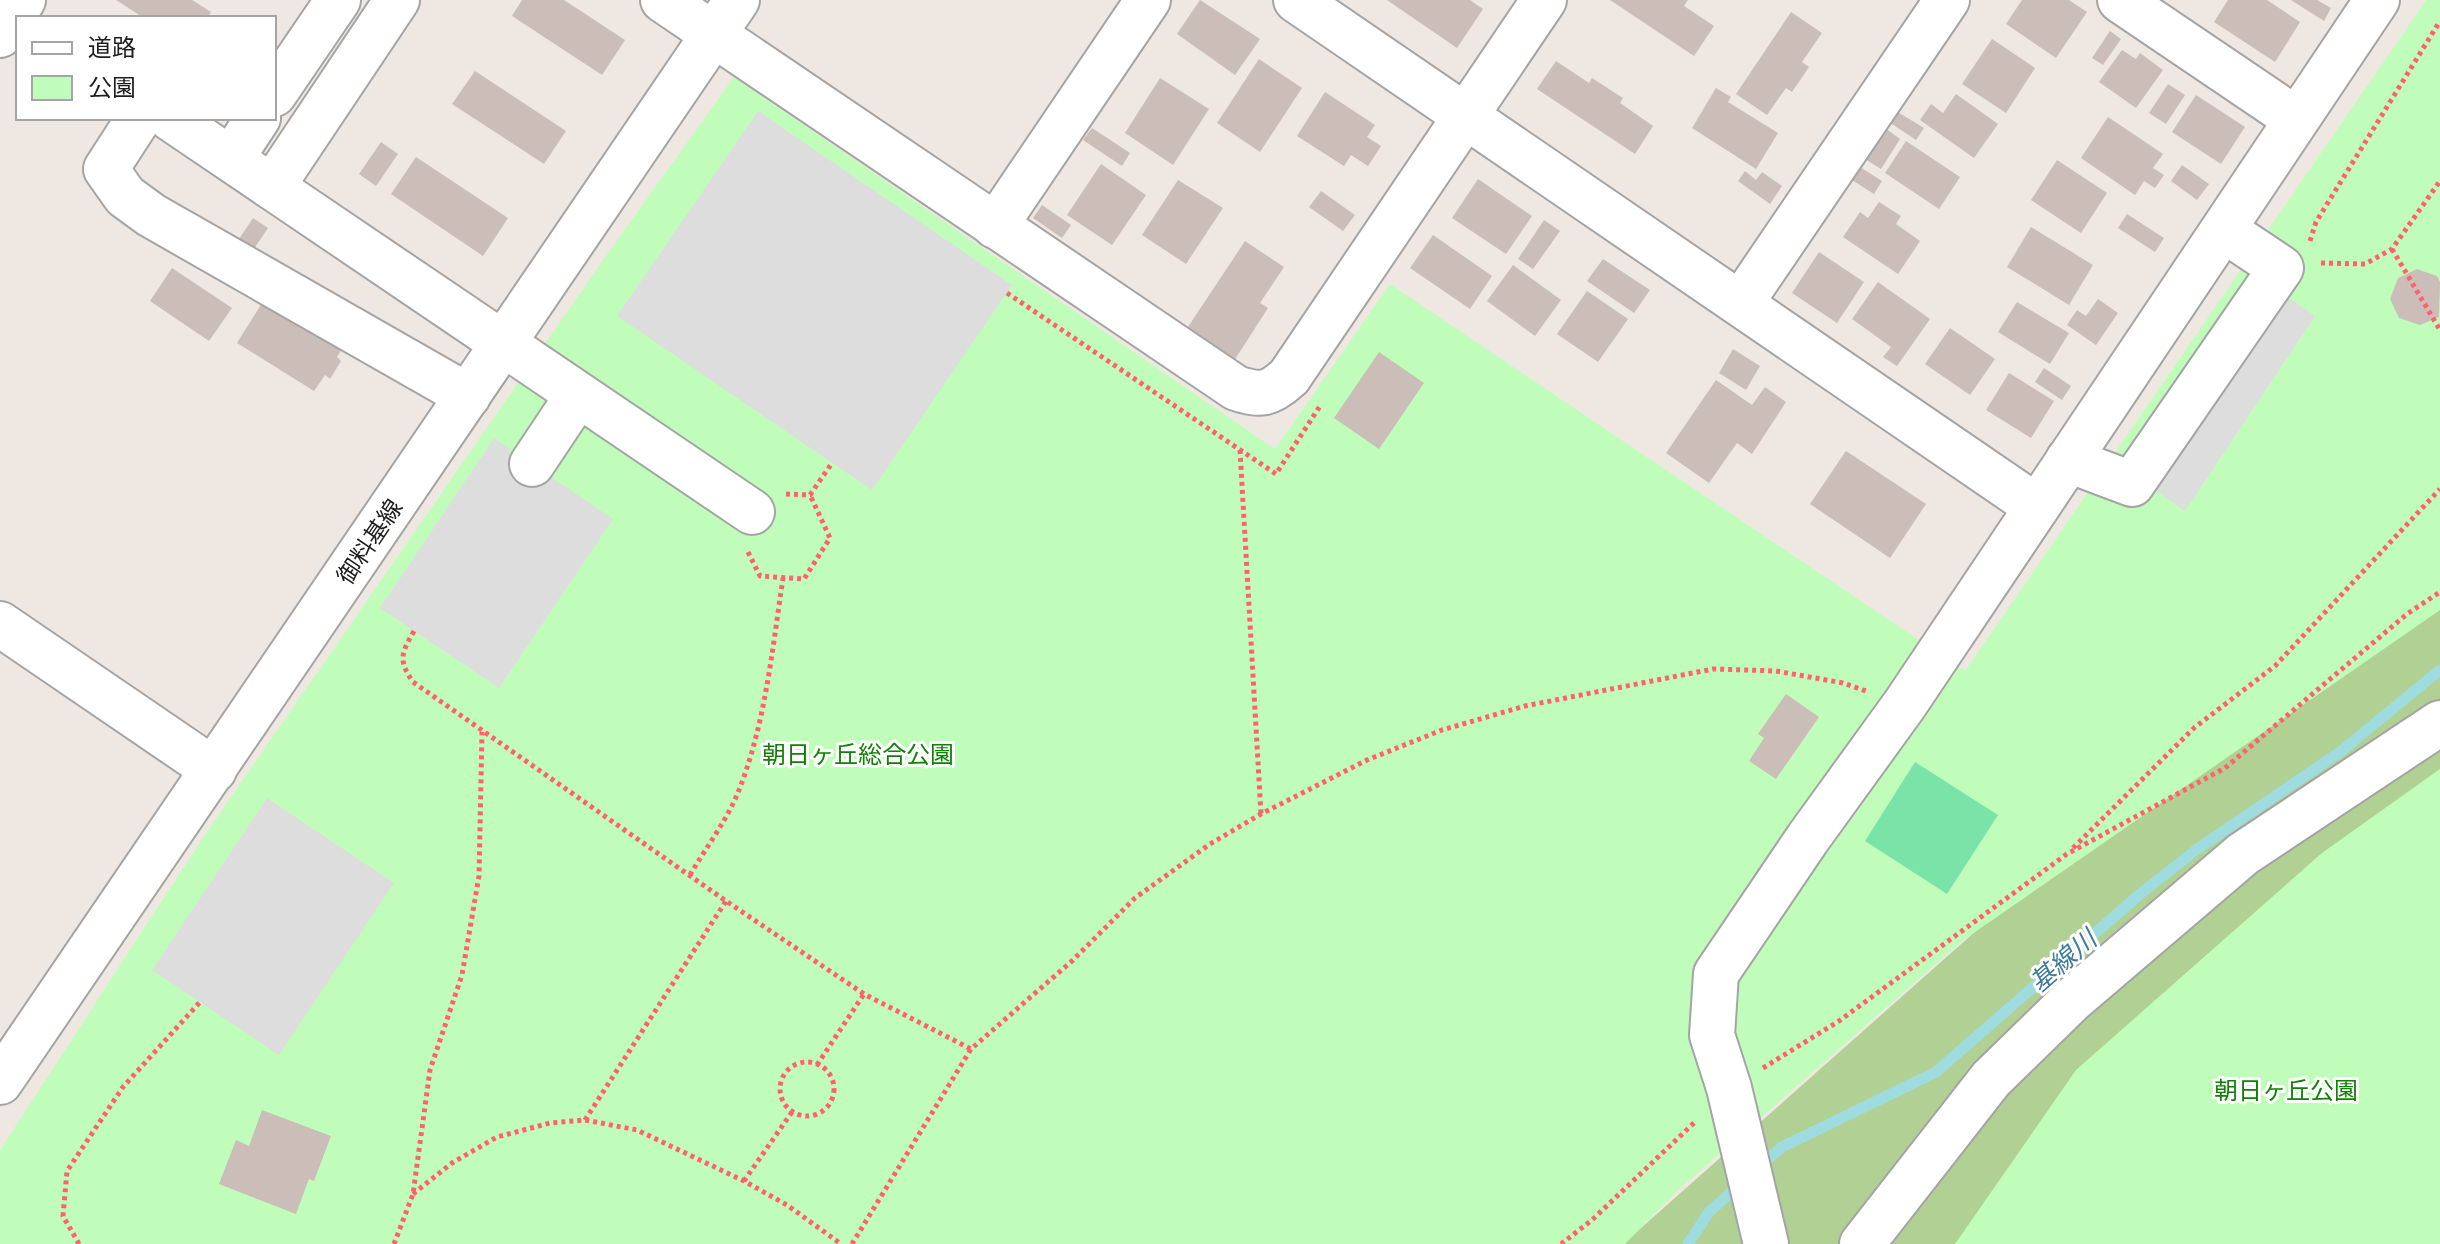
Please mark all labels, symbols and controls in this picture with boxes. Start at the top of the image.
legend [16,16,276,120]
text: 道路 [88,32,136,61]
text: 公園 [88,72,136,101]
street label: 御料基線 [330,493,408,589]
park label: 朝日ヶ丘総合公園 [762,739,954,768]
water label: 基線川 [2022,921,2105,998]
park label: 朝日ヶ丘公園 [2214,1075,2358,1104]

